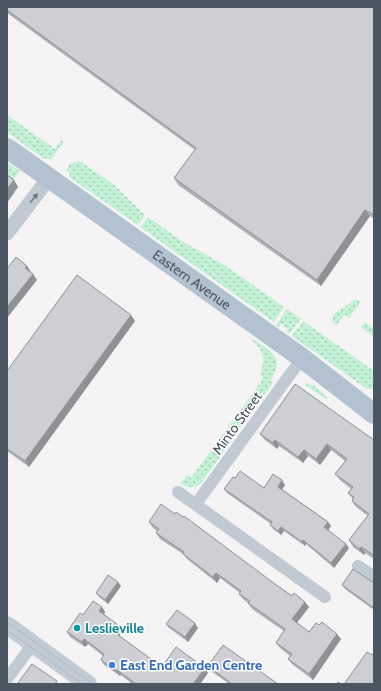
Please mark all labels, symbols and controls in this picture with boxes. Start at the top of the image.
one-way arrow [29,192,38,203]
street label: Eastern Avenue [149,246,235,314]
street label: Minto Street [208,388,266,458]
place label: Leslieville [85,619,144,637]
marker: Leslieville [72,623,82,633]
place label: East End Garden Centre [120,656,262,674]
marker: East End Garden Centre [107,660,117,670]

